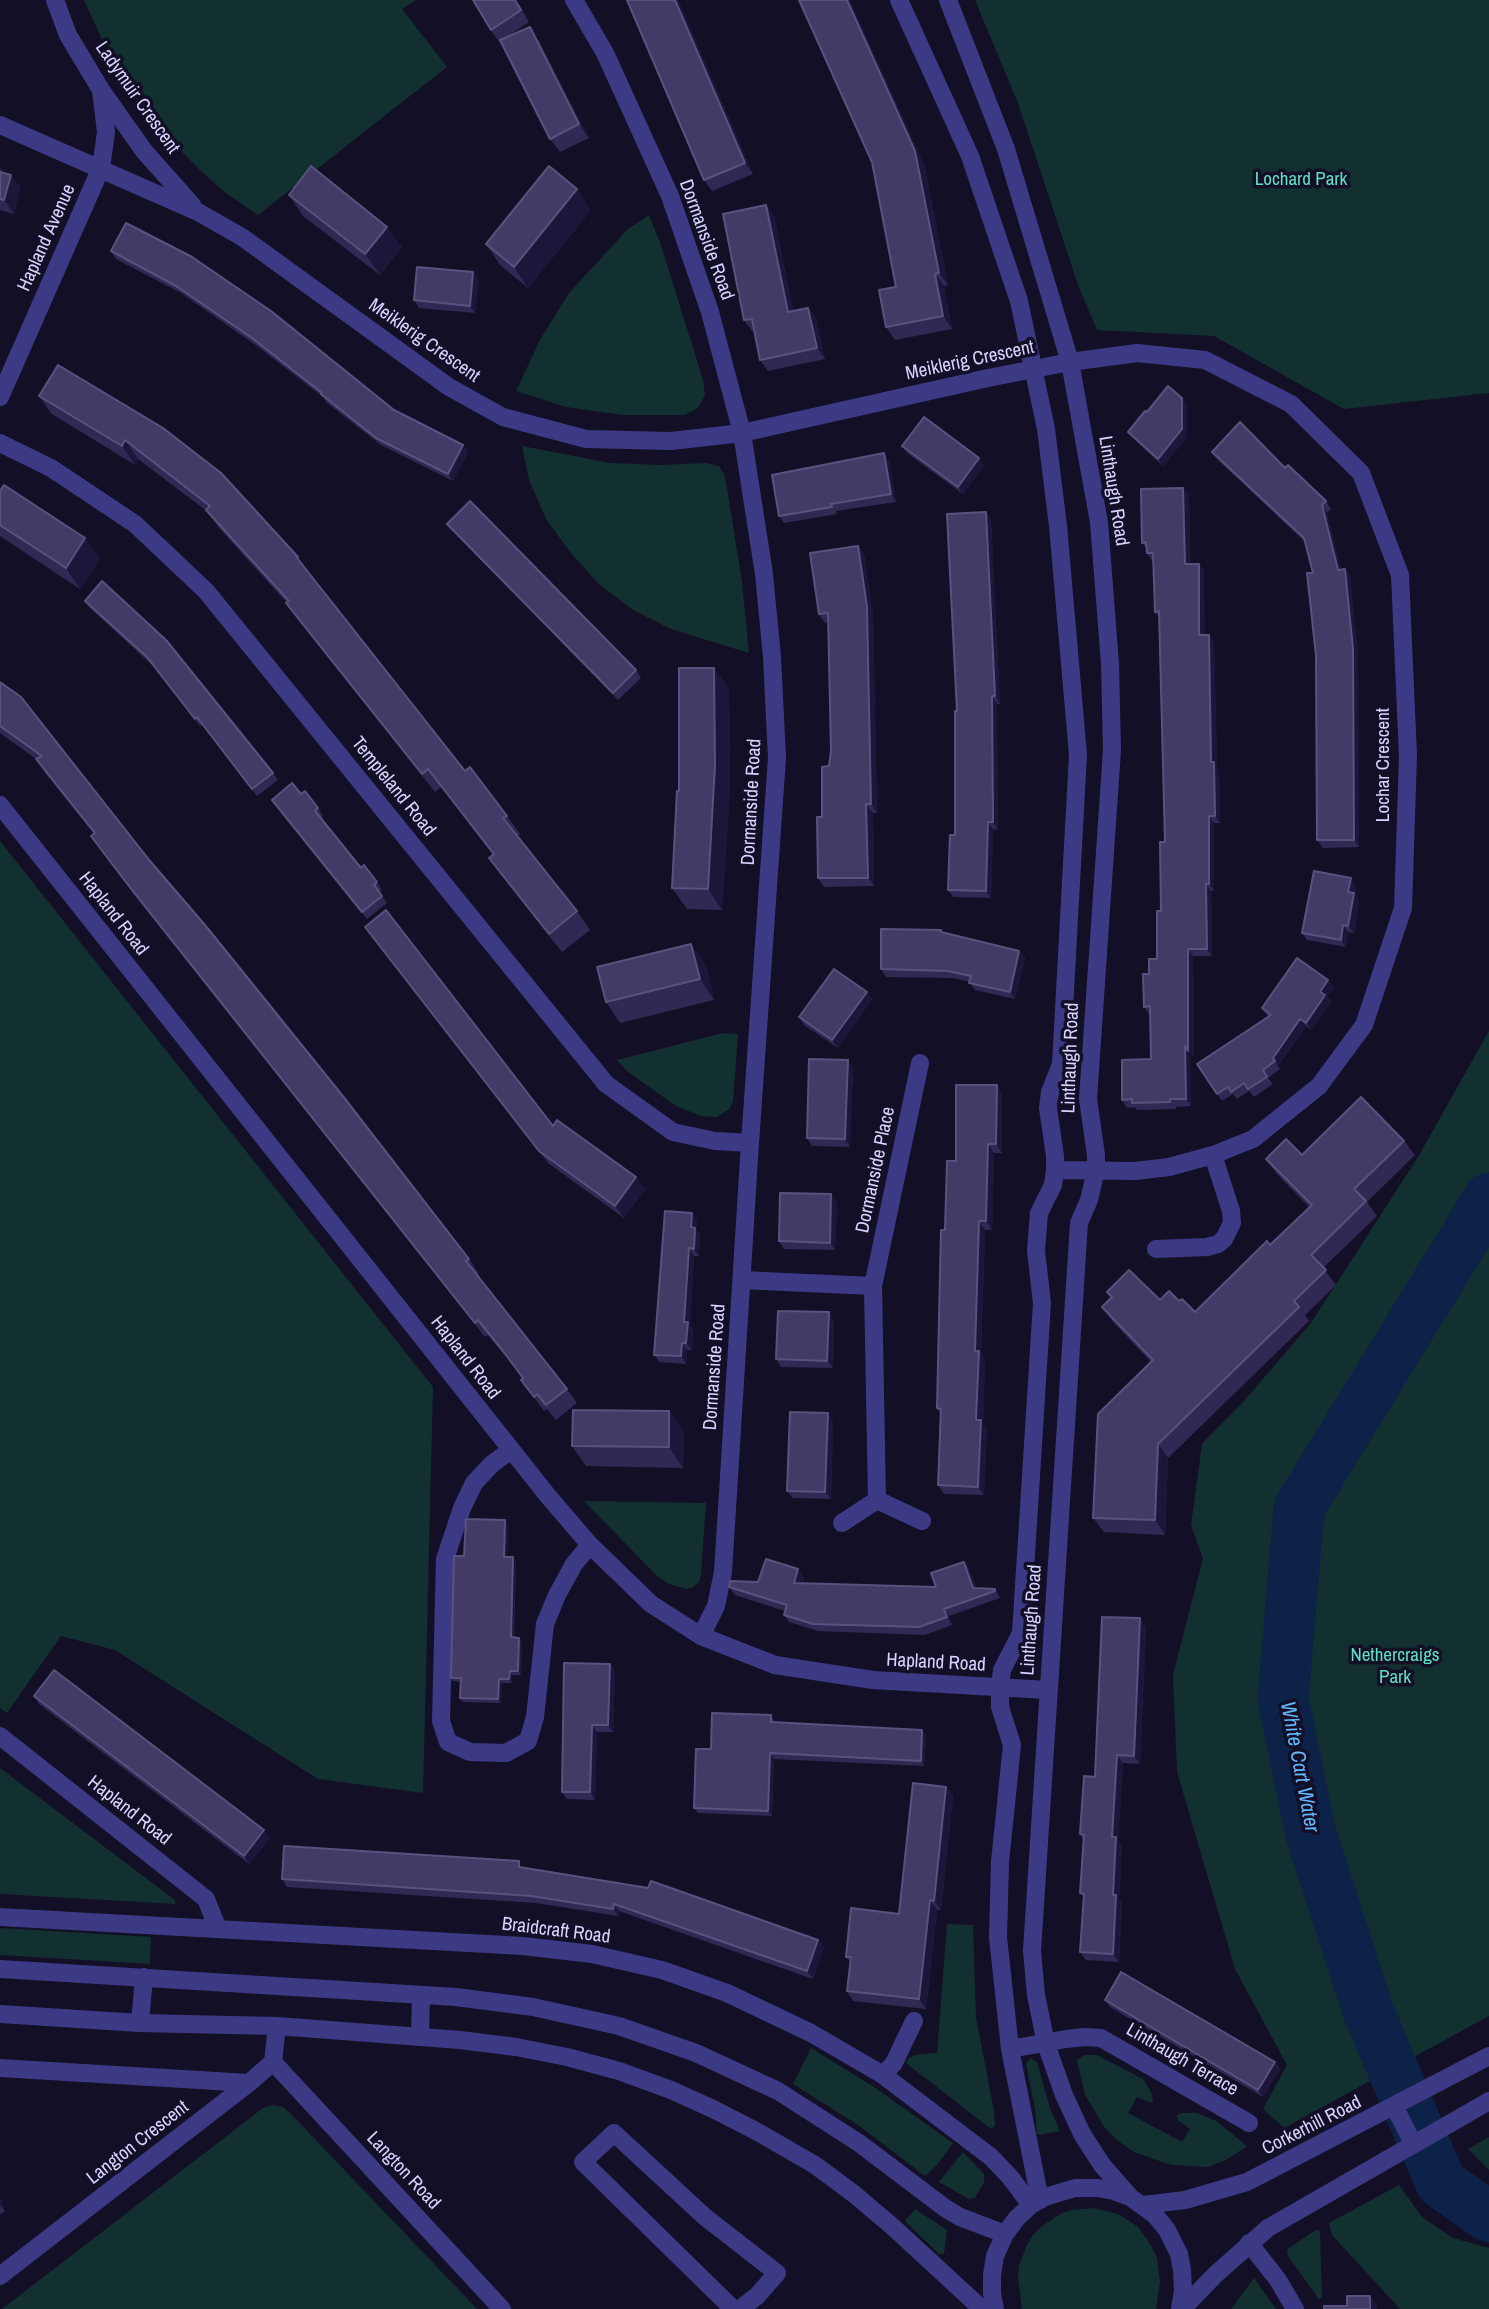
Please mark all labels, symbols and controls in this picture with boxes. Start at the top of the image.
street label: Ladymuir Crescent [90,38,184,158]
park label: Lochard Park [1255,169,1347,191]
street label: Dormanside Road [674,177,738,303]
street label: Hapland Avenue [13,181,81,295]
street label: Meiklerig Crescent [364,294,484,388]
street label: Meiklerig Crescent [904,336,1036,386]
street label: Linthaugh Road [1093,434,1133,548]
street label: Lochar Crescent [1373,708,1395,822]
street label: Templeland Road [346,733,440,841]
street label: Dormanside Road [737,738,767,866]
street label: Hapland Road [73,868,153,960]
street label: Linthaugh Road [1058,1002,1084,1114]
street label: Dormanside Place [852,1105,900,1235]
street label: Dormanside Road [699,1303,731,1431]
street label: Hapland Road [425,1312,505,1404]
street label: Linthaugh Road [1017,1564,1047,1676]
park label: Nethercraigs Park [1350,1645,1440,1689]
street label: Hapland Road [886,1649,986,1677]
water label: White Cart Water [1274,1699,1324,1835]
street label: Hapland Road [83,1771,175,1851]
street label: Braidcraft Road [500,1913,612,1949]
street label: Linthaugh Terrace [1122,2019,1242,2101]
street label: Corkerhill Road [1259,2091,1365,2161]
street label: Langton Crescent [83,2096,193,2190]
street label: Langton Road [361,2127,445,2215]

